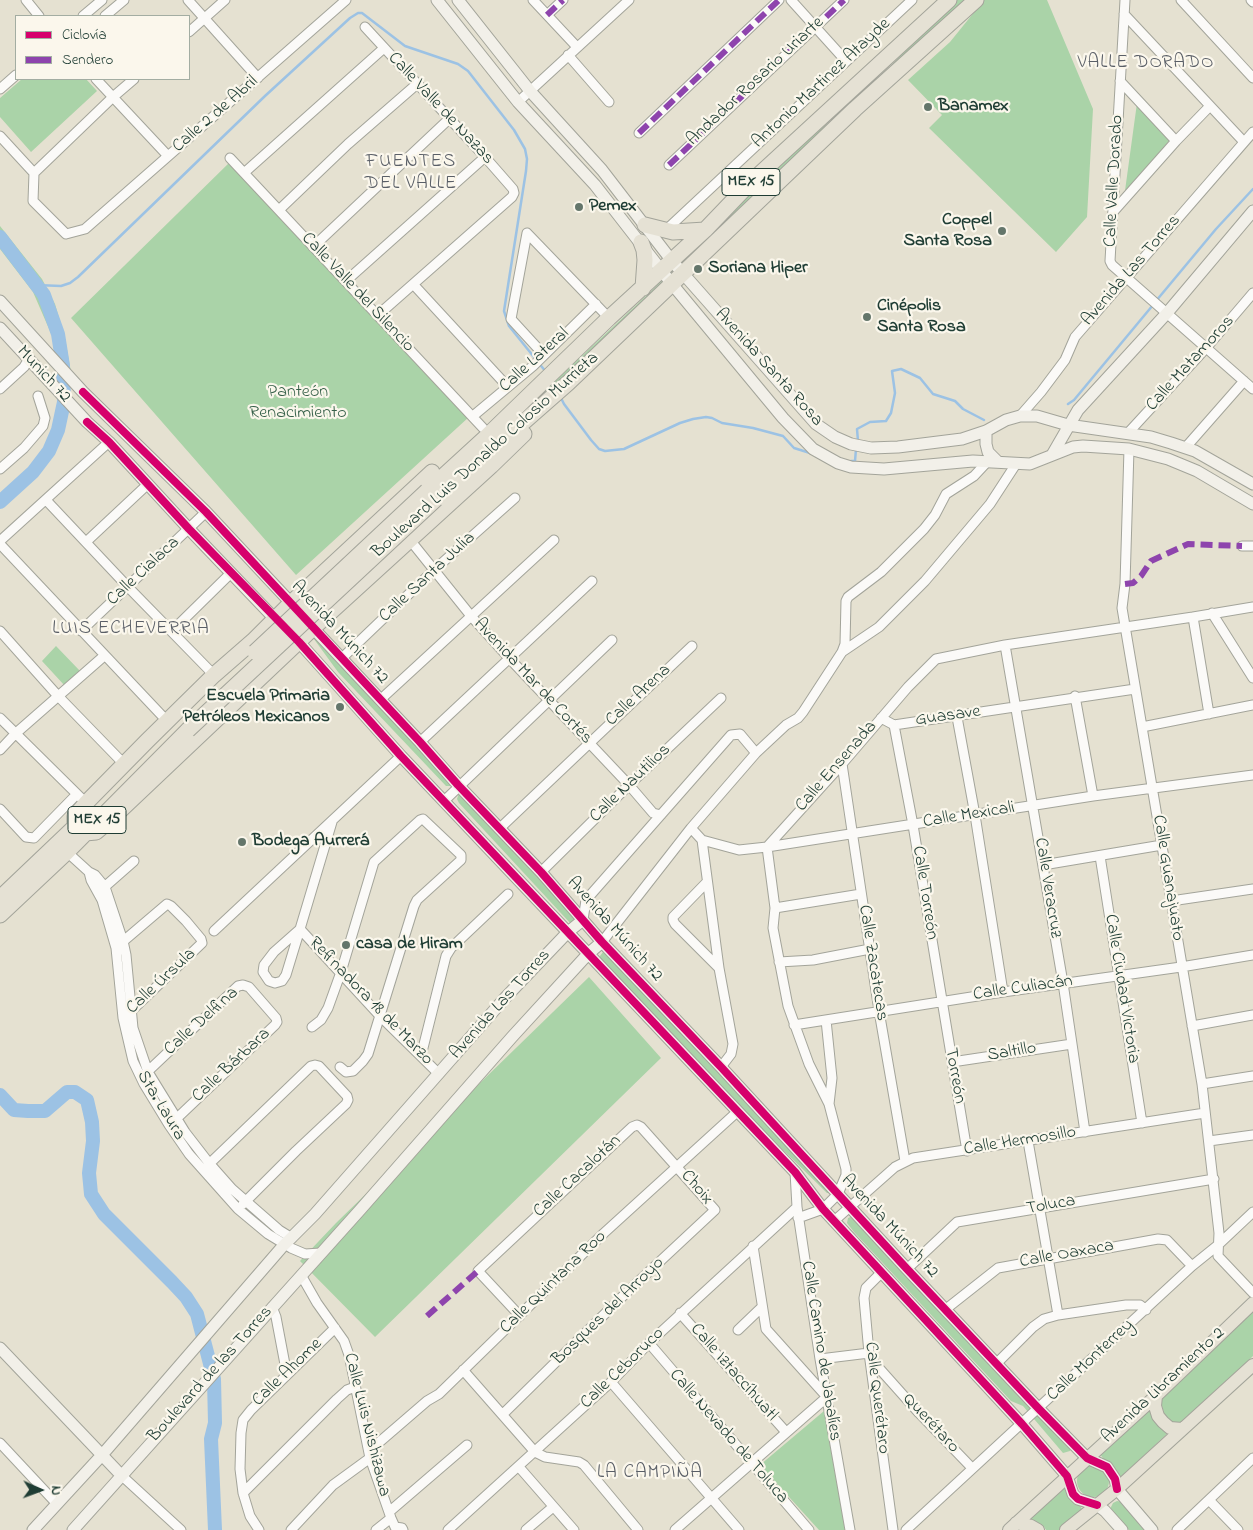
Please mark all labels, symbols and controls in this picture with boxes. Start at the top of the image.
street label: Andador Rosario Uriarte [683,13,829,151]
street label: Antonio Martinez Atayde [748,14,896,154]
legend [15,15,190,80]
text: Ciclovía [62,24,107,46]
street label: Calle Valle de Nazas [382,48,498,170]
text: Sendero [62,49,113,71]
district label: VALLE DORADO [1076,53,1216,75]
street label: Calle 2 de Abril [169,72,263,158]
place label: Banamex [938,96,1009,118]
marker: Banamex [922,101,934,113]
street label: Calle Valle Dorado [1101,114,1129,248]
district label: FUENTES DEL VALLE [364,152,458,196]
road number: MEX 15 [722,168,780,196]
place label: Pemex [589,196,637,218]
marker: Pemex [573,201,585,213]
place label: Coppel Santa Rosa [903,210,992,252]
street label: Avenida Las Torres [1078,211,1186,331]
marker: Coppel Santa Rosa [996,225,1008,237]
street label: Calle Valle del Silencio [296,229,418,357]
place label: Soriana Hiper [708,258,808,280]
marker: Soriana Hiper [692,263,704,275]
place label: Cinépolis Santa Rosa [877,296,966,338]
street label: Avenida Santa Rosa [709,304,827,432]
marker: Cinépolis Santa Rosa [861,311,873,323]
street label: Calle Matamoros [1142,311,1240,417]
street label: Calle Lateral [495,324,575,398]
street label: Munich 72 [11,342,75,408]
street label: Boulevard Luis Donaldo Colosio Murrieta [368,348,604,564]
park label: Panteón Renacimiento [249,382,347,424]
street label: Calle Santa Julia [375,528,481,628]
street label: Calle Cialaca [103,533,185,611]
street label: Avenida Múnich 72 [285,577,393,689]
street label: Avenida Mar de Cortés [468,614,596,750]
district label: LUIS ECHEVERRIA [50,619,212,641]
street label: Calle Arena [602,660,676,732]
place label: Escuela Primaria Petróleos Mexicanos [183,686,330,729]
marker: Escuela Primaria Petróleos Mexicanos [334,701,346,713]
street label: Guasave [914,702,982,732]
street label: Calle Ensenada [792,717,882,817]
street label: Calle Nautilios [586,740,676,828]
street label: Calle Mexicali [922,798,1016,834]
road number: MEX 15 [68,806,126,834]
street label: Calle Guanajuato [1146,814,1188,942]
place label: Bodega Aurrerá [252,831,369,853]
marker: Bodega Aurrerá [236,836,248,848]
street label: Calle Veracruz [1028,836,1066,940]
street label: Calle Torreón [906,845,942,941]
street label: Avenida Múnich 72 [561,873,667,987]
street label: Calle Zacatecas [852,904,892,1022]
street label: Calle Ciudad Victoria [1099,913,1143,1065]
street label: Refinadora 18 de Marzo [303,933,437,1071]
place label: casa de Hiram [356,934,463,956]
marker: casa de Hiram [340,939,352,951]
street label: Calle Úrsula [123,944,201,1020]
street label: Avenida Las Torres [446,946,556,1064]
street label: Calle Culiacán [972,971,1074,1007]
street label: Calle Delfina [160,983,244,1061]
street label: Calle Bárbara [188,1024,276,1108]
street label: Saltillo [986,1039,1038,1067]
street label: Torreón [938,1046,970,1106]
street label: Sta. Laura [131,1067,189,1145]
street label: Calle Hermosillo [962,1122,1078,1162]
street label: Calle Cacalotán [530,1131,626,1223]
street label: Choix [675,1166,717,1210]
street label: Avenida Múnich 72 [835,1171,943,1283]
street label: Toluca [1025,1191,1077,1221]
street label: Calle Quintana Roo [496,1227,612,1339]
street label: Calle Oaxaca [1018,1236,1116,1274]
street label: Bosques del Arroyo [549,1253,669,1371]
street label: Calle Camino de Jabalíes [795,1260,845,1442]
street label: Boulevard de las Torres [144,1302,278,1448]
street label: Calle Monterrey [1043,1315,1139,1407]
street label: Calle Iztaccíhuatl [685,1320,781,1426]
street label: Avenida Libramiento 2 [1098,1323,1230,1449]
street label: Calle Ceboruco [577,1324,669,1414]
street label: Calle Ahome [248,1334,328,1412]
street label: Calle Querétaro [858,1341,894,1455]
street label: Calle Luis Nishizawa [338,1351,394,1499]
street label: Calle Nevado de Toluca [664,1365,792,1509]
street label: Querétaro [897,1389,963,1459]
district label: LA CAMPIÑA [596,1463,704,1485]
north arrow [15,1465,65,1515]
text: N [45,1485,66,1496]

